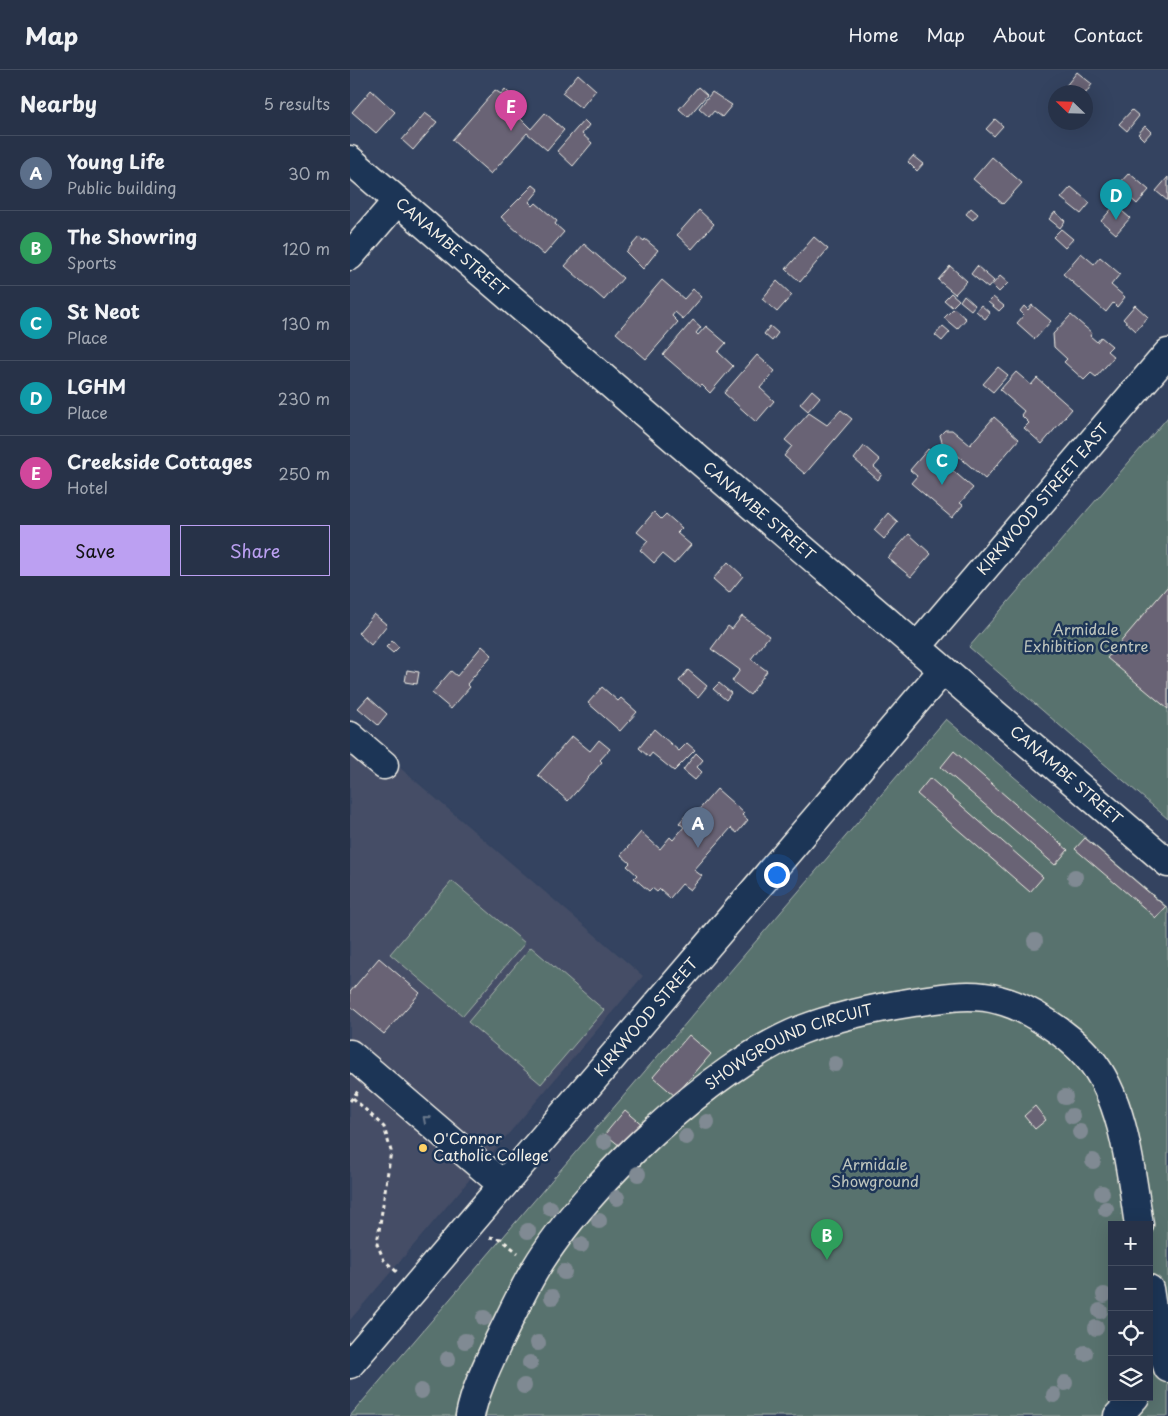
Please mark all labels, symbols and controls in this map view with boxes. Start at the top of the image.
text: Map [25,17,78,53]
text: Home [848,21,898,48]
text: Map [926,21,965,48]
text: About [993,21,1045,48]
text: Contact [1073,21,1143,48]
north arrow [1048,85,1093,130]
text: Nearby [20,87,97,119]
pin: E [495,90,527,131]
text: 5 results [263,91,330,115]
text: Young Life [67,147,165,175]
text: A [30,161,42,185]
text: 30 m [288,161,330,185]
text: Public building [67,175,177,199]
pin: D [1100,179,1132,220]
street label: CANAMBE STREET [391,191,515,302]
text: The Showring [67,222,197,250]
text: B [31,236,41,260]
text: 120 m [283,236,330,260]
text: Sports [67,250,116,274]
text: St Neot [67,297,140,325]
text: C [30,311,42,335]
text: 130 m [282,311,330,335]
text: Place [67,325,108,349]
text: LGHM [67,372,126,400]
text: D [30,386,42,410]
text: 230 m [278,386,330,410]
text: Place [67,400,108,424]
street label: KIRKWOOD STREET EAST [970,417,1113,580]
pin: C [926,444,958,485]
text: Creekside Cottages [67,447,252,475]
street label: CANAMBE STREET [698,455,822,566]
text: E [31,461,41,485]
text: 250 m [279,461,330,485]
text: Hotel [67,475,108,499]
button: Save [20,525,170,576]
button: Share [180,525,330,576]
park label: Armidale Exhibition Centre [1023,617,1149,657]
street label: CANAMBE STREET [1006,719,1129,830]
pin: A [682,807,714,848]
your location [764,862,790,888]
street label: KIRKWOOD STREET [588,951,703,1081]
street label: SHOWGROUND CIRCUIT [699,997,875,1095]
one-way arrow [423,1116,432,1125]
place label: O'Connor Catholic College [433,1126,549,1166]
marker: O'Connor Catholic College [417,1142,429,1154]
park label: Armidale Showground [831,1152,919,1192]
pin: B [811,1219,843,1260]
map controls [1108,1221,1153,1401]
button: + [1108,1221,1153,1266]
button: − [1108,1266,1153,1311]
button: locate [1108,1311,1153,1356]
button: layers [1108,1356,1153,1401]

